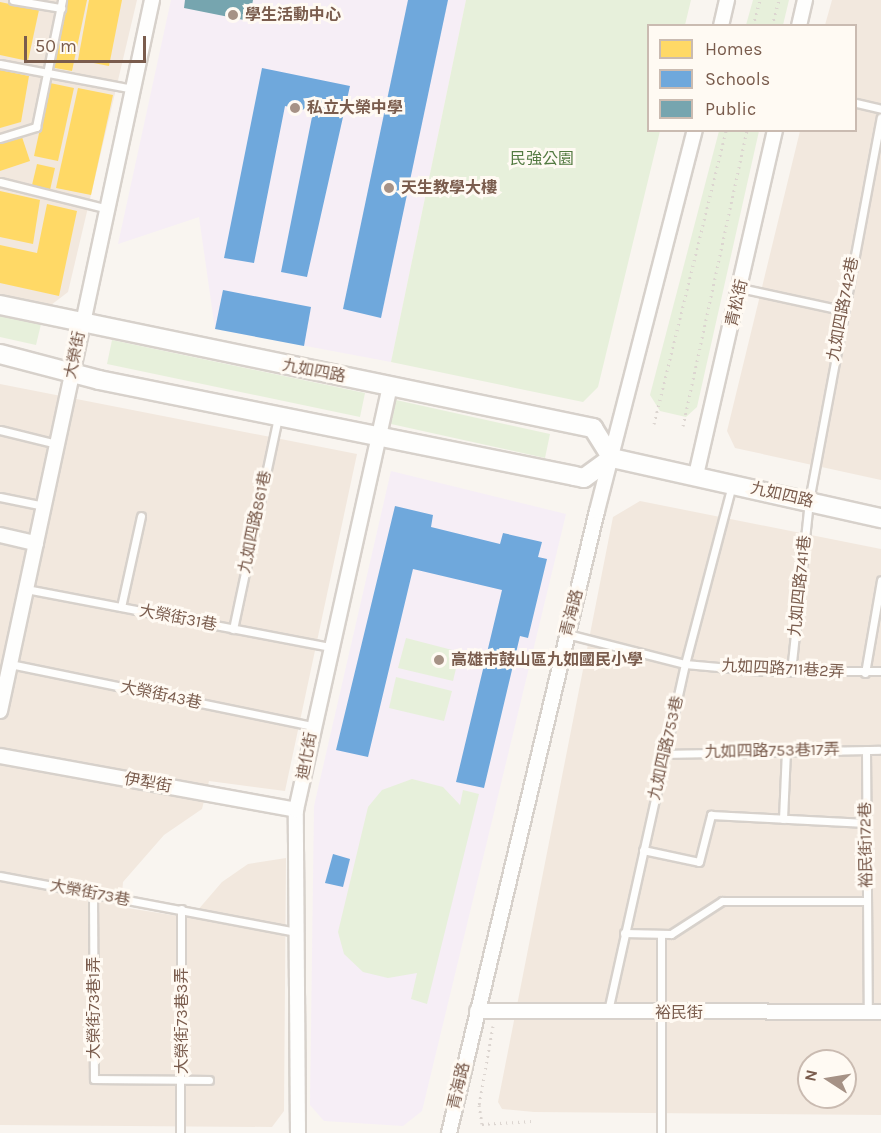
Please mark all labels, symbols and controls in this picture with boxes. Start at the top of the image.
place label: 學生活動中心 [245,5,341,25]
marker: 學生活動中心 [226,8,240,22]
scale bar [27,24,148,62]
legend [647,24,857,132]
text: 50 m [35,35,77,57]
text: Homes [705,38,762,60]
text: Schools [705,68,770,90]
place label: 私立大榮中學 [307,98,403,118]
text: Public [705,98,756,120]
marker: 私立大榮中學 [288,101,302,115]
park label: 民強公園 [510,149,574,169]
place label: 天生教學大樓 [401,178,497,198]
marker: 天生教學大樓 [382,181,396,195]
street label: 九如四路742巷 [823,255,863,363]
street label: 青松街 [722,277,752,329]
street label: 大榮街 [61,330,89,380]
street label: 九如四路 [281,355,347,387]
street label: 九如四路861巷 [235,469,275,575]
street label: 九如四路 [749,478,815,512]
street label: 九如四路741巷 [785,534,815,638]
street label: 青海路 [557,587,587,639]
street label: 大榮街31巷 [138,601,218,635]
place label: 高雄市鼓山區九如國民小學 [451,650,643,670]
marker: 高雄市鼓山區九如國民小學 [432,653,446,667]
street label: 九如四路711巷2弄 [721,656,845,682]
street label: 大榮街43巷 [119,677,203,713]
street label: 九如四路753巷 [645,694,687,802]
street label: 迪化街 [293,731,321,781]
street label: 九如四路753巷17弄 [704,740,840,762]
street label: 伊犁街 [123,769,173,797]
street label: 裕民街172巷 [856,802,876,888]
street label: 大榮街73巷 [48,876,132,910]
street label: 大榮街73巷1弄 [84,957,104,1059]
street label: 大榮街73巷3弄 [172,968,192,1074]
street label: 裕民街 [655,1003,703,1023]
north arrow [797,1049,857,1109]
street label: 青海路 [444,1060,474,1112]
text: N [800,1068,821,1083]

